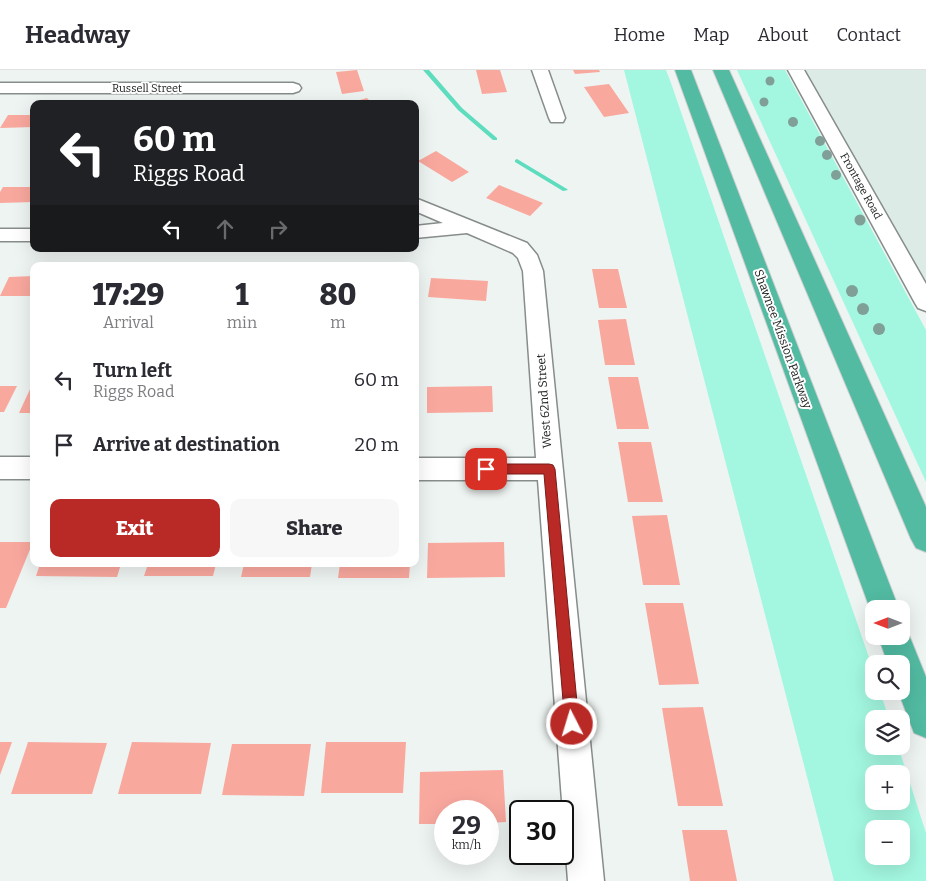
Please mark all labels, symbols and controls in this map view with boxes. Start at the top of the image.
text: Headway [25,21,130,49]
text: Home [614,24,665,46]
text: Map [693,24,729,46]
text: About [757,24,808,46]
text: Contact [836,24,901,46]
street label: Russell Street [112,82,182,95]
text: 60 m [133,118,216,160]
icon: left [50,120,115,185]
street label: Frontage Road [837,151,885,222]
text: Riggs Road [133,160,245,187]
icon: left [158,215,186,243]
icon: ahead [211,215,239,243]
icon: right [264,215,292,243]
street label: Shawnee Mission Parkway [751,268,815,411]
text: 17:29 [92,277,164,313]
text: 1 [235,277,249,313]
text: 80 [320,277,357,313]
text: Arrival [103,313,154,332]
text: min [227,313,257,332]
text: m [330,313,346,332]
street label: West 62nd Street [534,353,554,449]
text: Turn left [93,359,172,382]
icon: left [50,366,78,394]
text: 60 m [354,368,399,391]
text: Riggs Road [93,382,174,401]
icon: arrive [50,431,78,459]
text: Arrive at destination [93,433,280,456]
text: 20 m [355,433,399,456]
pin [465,448,507,490]
icon: arrive [472,455,500,483]
button: Exit [50,499,220,557]
button: Share [230,499,399,557]
north arrow [865,600,910,645]
map controls [865,600,910,865]
button: search [865,655,910,700]
position arrow [545,697,597,749]
button: layers [865,710,910,755]
button: + [865,765,910,810]
speed limit sign: 30 [509,800,574,865]
text: 29 [452,811,481,841]
button: − [865,820,910,865]
text: km/h [452,838,481,852]

